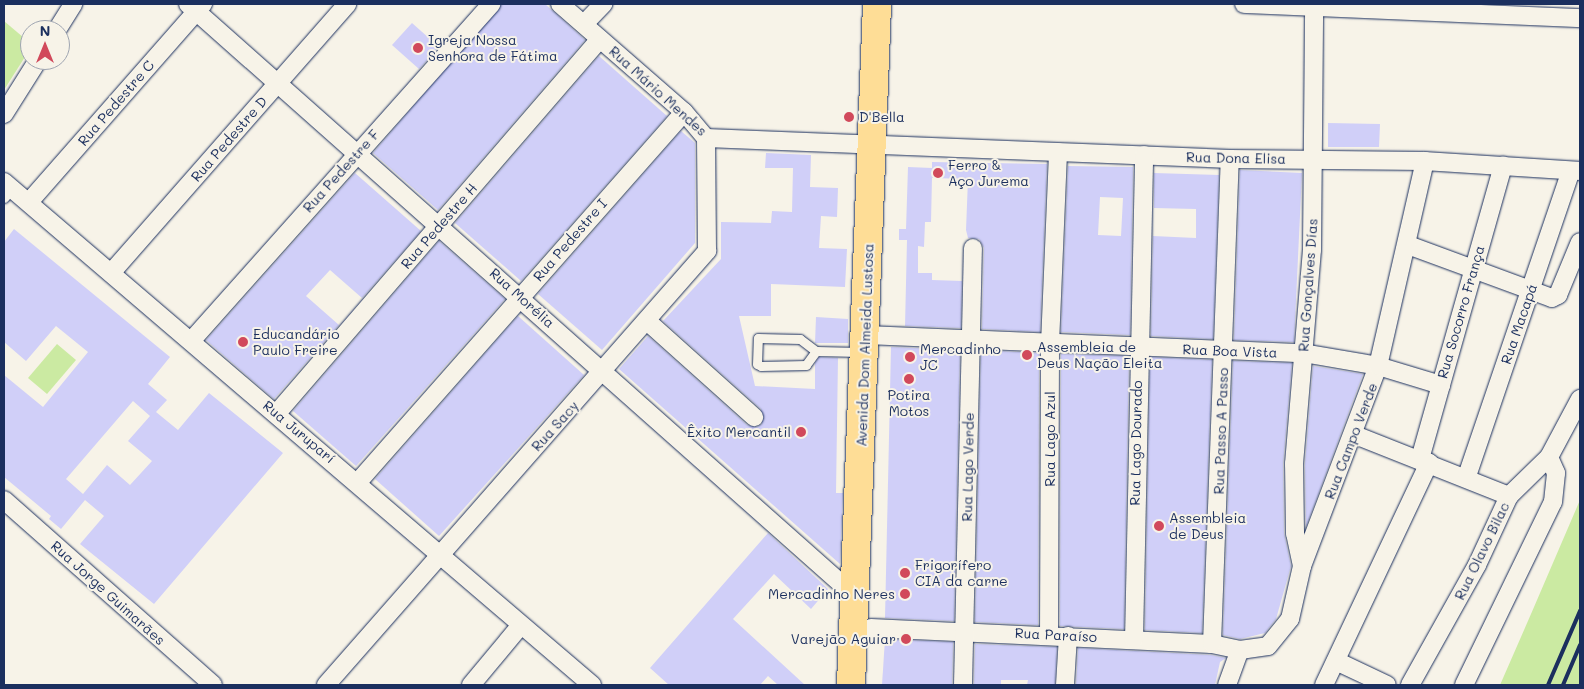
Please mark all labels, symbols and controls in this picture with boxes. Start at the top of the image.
north arrow [20,20,70,70]
text: N [40,21,50,40]
place label: Igreja Nossa Senhora de Fátima [428,32,558,64]
marker: Igreja Nossa Senhora de Fátima [412,42,424,54]
street label: Rua Mário Mendes [606,43,710,139]
street label: Rua Pedestre C [74,57,158,149]
street label: Rua Pedestre D [187,93,271,185]
place label: D'Bella [859,109,905,125]
marker: D'Bella [843,111,855,123]
street label: Rua Pedestre F [299,126,383,216]
street label: Rua Dona Elisa [1186,149,1286,167]
place label: Ferro & Aço Jurema [948,157,1029,190]
marker: Ferro & Aço Jurema [932,167,944,179]
street label: Rua Pedestre H [397,180,481,272]
street label: Rua Pedestre I [530,195,610,285]
street label: Rua Gonçalves Días [1295,218,1321,352]
street label: Avenida Dom Almeida Lustosa [853,243,877,447]
street label: Rua Socorro França [1434,244,1488,380]
street label: Rua Morélia [486,264,558,332]
street label: Rua Macapá [1497,282,1541,366]
place label: Educandário Paulo Freire [253,326,339,358]
marker: Educandário Paulo Freire [237,336,249,348]
place label: Assembleia de Deus Nação Eleita [1037,339,1162,372]
place label: Mercadinho JC [920,341,1001,374]
street label: Rua Boa Vista [1182,341,1278,361]
marker: Assembleia de Deus Nação Eleita [1021,349,1033,361]
marker: Mercadinho JC [904,351,916,363]
street label: Rua Passo A Passo [1210,367,1232,495]
marker: Potira Motos [903,373,915,385]
street label: Rua Lago Dourado [1127,380,1145,506]
street label: Rua Campo Verde [1321,380,1381,502]
place label: Potira Motos [887,387,931,420]
street label: Rua Lago Azul [1042,391,1058,487]
street label: Rua Juruparí [260,397,338,467]
street label: Rua Sacy [528,397,582,455]
street label: Rua Lago Verde [959,412,977,522]
place label: Êxito Mercantil [687,424,791,440]
marker: Êxito Mercantil [795,426,807,438]
street label: Rua Olavo Bilac [1451,499,1513,603]
place label: Assembleia de Deus [1169,510,1246,542]
marker: Assembleia de Deus [1153,520,1165,532]
street label: Rua Jorge Guimarães [48,537,168,649]
place label: Frigorífero CIA da carne [915,557,1008,590]
marker: Frigorífero CIA da carne [899,567,911,579]
place label: Mercadinho Neres [768,586,895,602]
marker: Mercadinho Neres [899,588,911,600]
street label: Rua Paraíso [1014,624,1098,646]
place label: Varejão Aguiar [791,631,896,647]
marker: Varejão Aguiar [900,633,912,645]

